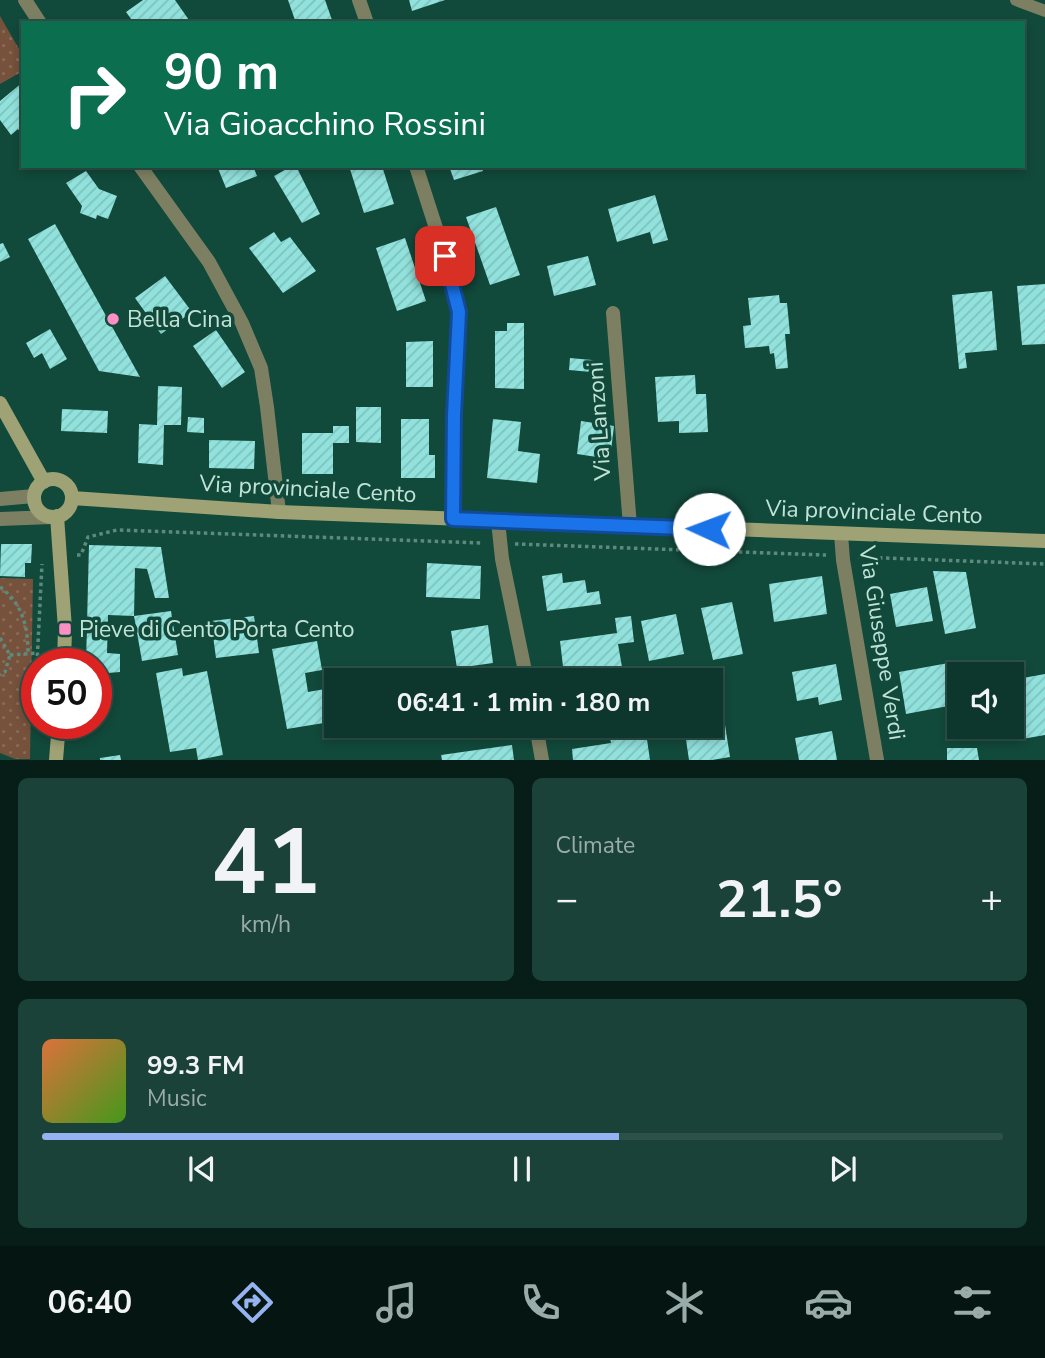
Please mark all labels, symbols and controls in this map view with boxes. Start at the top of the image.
text: 90 m [164,39,279,106]
icon: right [49,49,140,140]
text: Via Gioacchino Rossini [164,103,486,146]
pin [415,226,475,286]
icon: arrive [426,237,464,275]
place label: Bella Cina [127,304,233,335]
marker: Bella Cina [105,311,121,327]
street label: Via Lanzoni [579,361,619,482]
street label: Via provinciale Cento [198,468,417,510]
position arrow [672,492,746,566]
street label: Via provinciale Cento [764,493,983,531]
street label: Via Giuseppe Verdi [851,543,913,742]
place label: Pieve di Cento Porta Cento [79,614,355,645]
marker: Pieve di Cento Porta Cento [57,621,73,637]
speed limit sign: 50 [21,648,112,739]
map controls [947,662,1024,739]
button: sound [947,662,1024,739]
text: 06:41 · 1 min · 180 m [397,685,650,720]
text: 41 [211,801,320,925]
text: Climate [556,830,635,861]
text: 21.5° [716,864,842,935]
text: − [556,874,578,925]
text: + [980,874,1003,925]
text: km/h [240,909,291,940]
text: 99.3 FM [147,1048,244,1083]
text: Music [147,1083,207,1114]
icon: previous [183,1150,221,1188]
icon: pause [503,1150,541,1188]
icon: next [824,1150,862,1188]
icon: directions [228,1278,277,1327]
icon: music [372,1278,421,1327]
icon: phone [516,1278,565,1327]
icon: climate [660,1278,709,1327]
icon: car [804,1278,853,1327]
icon: filters [948,1278,997,1327]
text: 06:40 [48,1281,132,1324]

